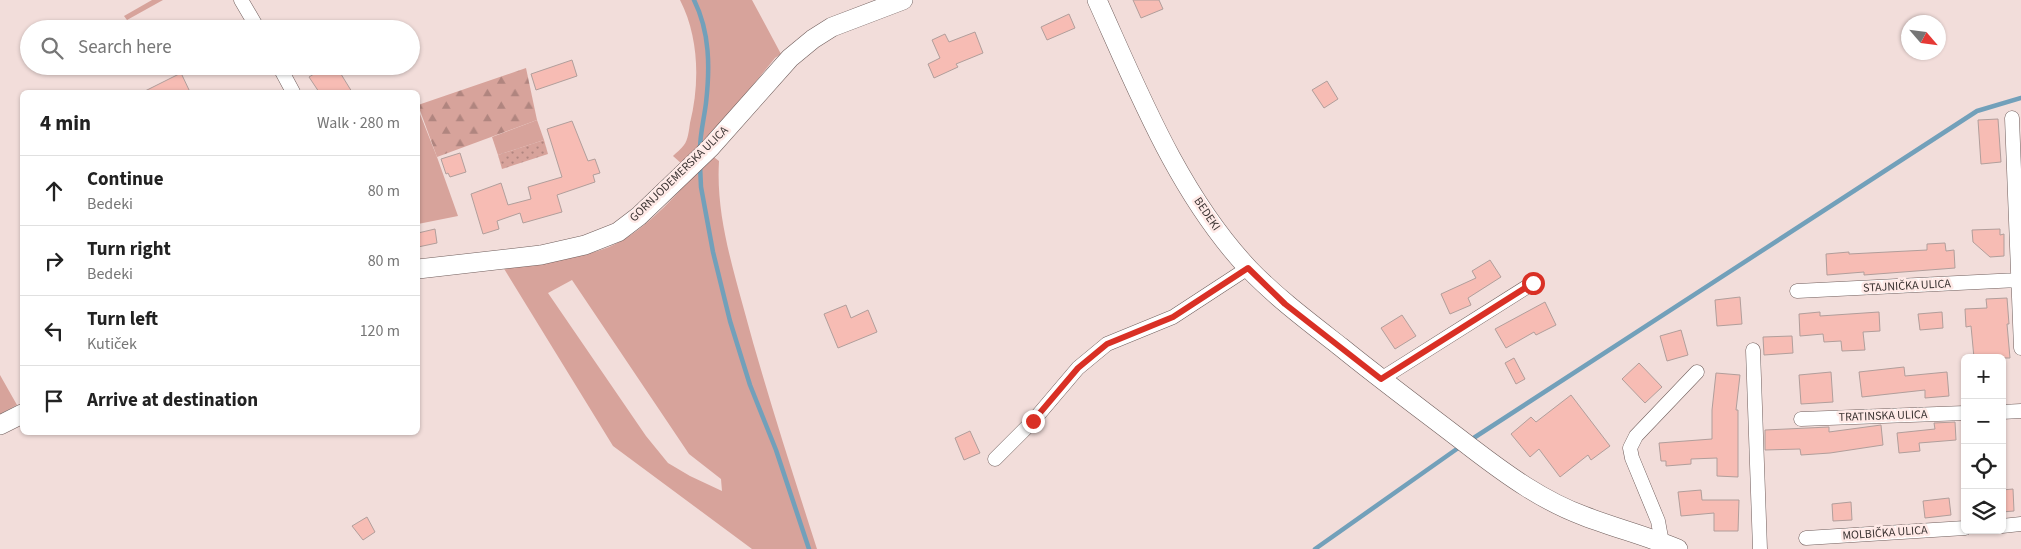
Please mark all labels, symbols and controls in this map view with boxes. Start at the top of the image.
north arrow [1901,15,1946,60]
search box [20,20,420,75]
icon: search [38,34,66,62]
text: Search here [78,34,172,61]
text: 4 min [40,108,91,138]
text: Walk · 280 m [317,112,400,134]
street label: GORNJODEMERSKA ULICA [626,122,732,226]
text: Continue [87,166,164,193]
icon: ahead [40,177,68,205]
text: 80 m [368,180,400,202]
text: Bedeki [87,193,133,215]
street label: BEDEKI [1190,194,1224,234]
text: Turn right [87,236,171,263]
icon: right [40,247,68,275]
text: 80 m [368,250,400,272]
text: Bedeki [87,263,133,285]
route start [1522,272,1545,295]
street label: STAJNIČKA ULICA [1863,275,1952,297]
text: Turn left [87,306,158,333]
icon: left [40,317,68,345]
text: 120 m [360,320,400,342]
text: Kutiček [87,333,137,355]
map controls [1961,354,2006,534]
button: + [1961,354,2006,399]
icon: arrive [40,387,68,415]
text: Arrive at destination [87,387,258,414]
button: − [1961,399,2006,444]
street label: TRATINSKA ULICA [1838,406,1928,426]
route end [1022,410,1045,433]
button: locate [1961,444,2006,489]
button: layers [1961,489,2006,534]
street label: MOLBIČKA ULICA [1842,522,1929,544]

